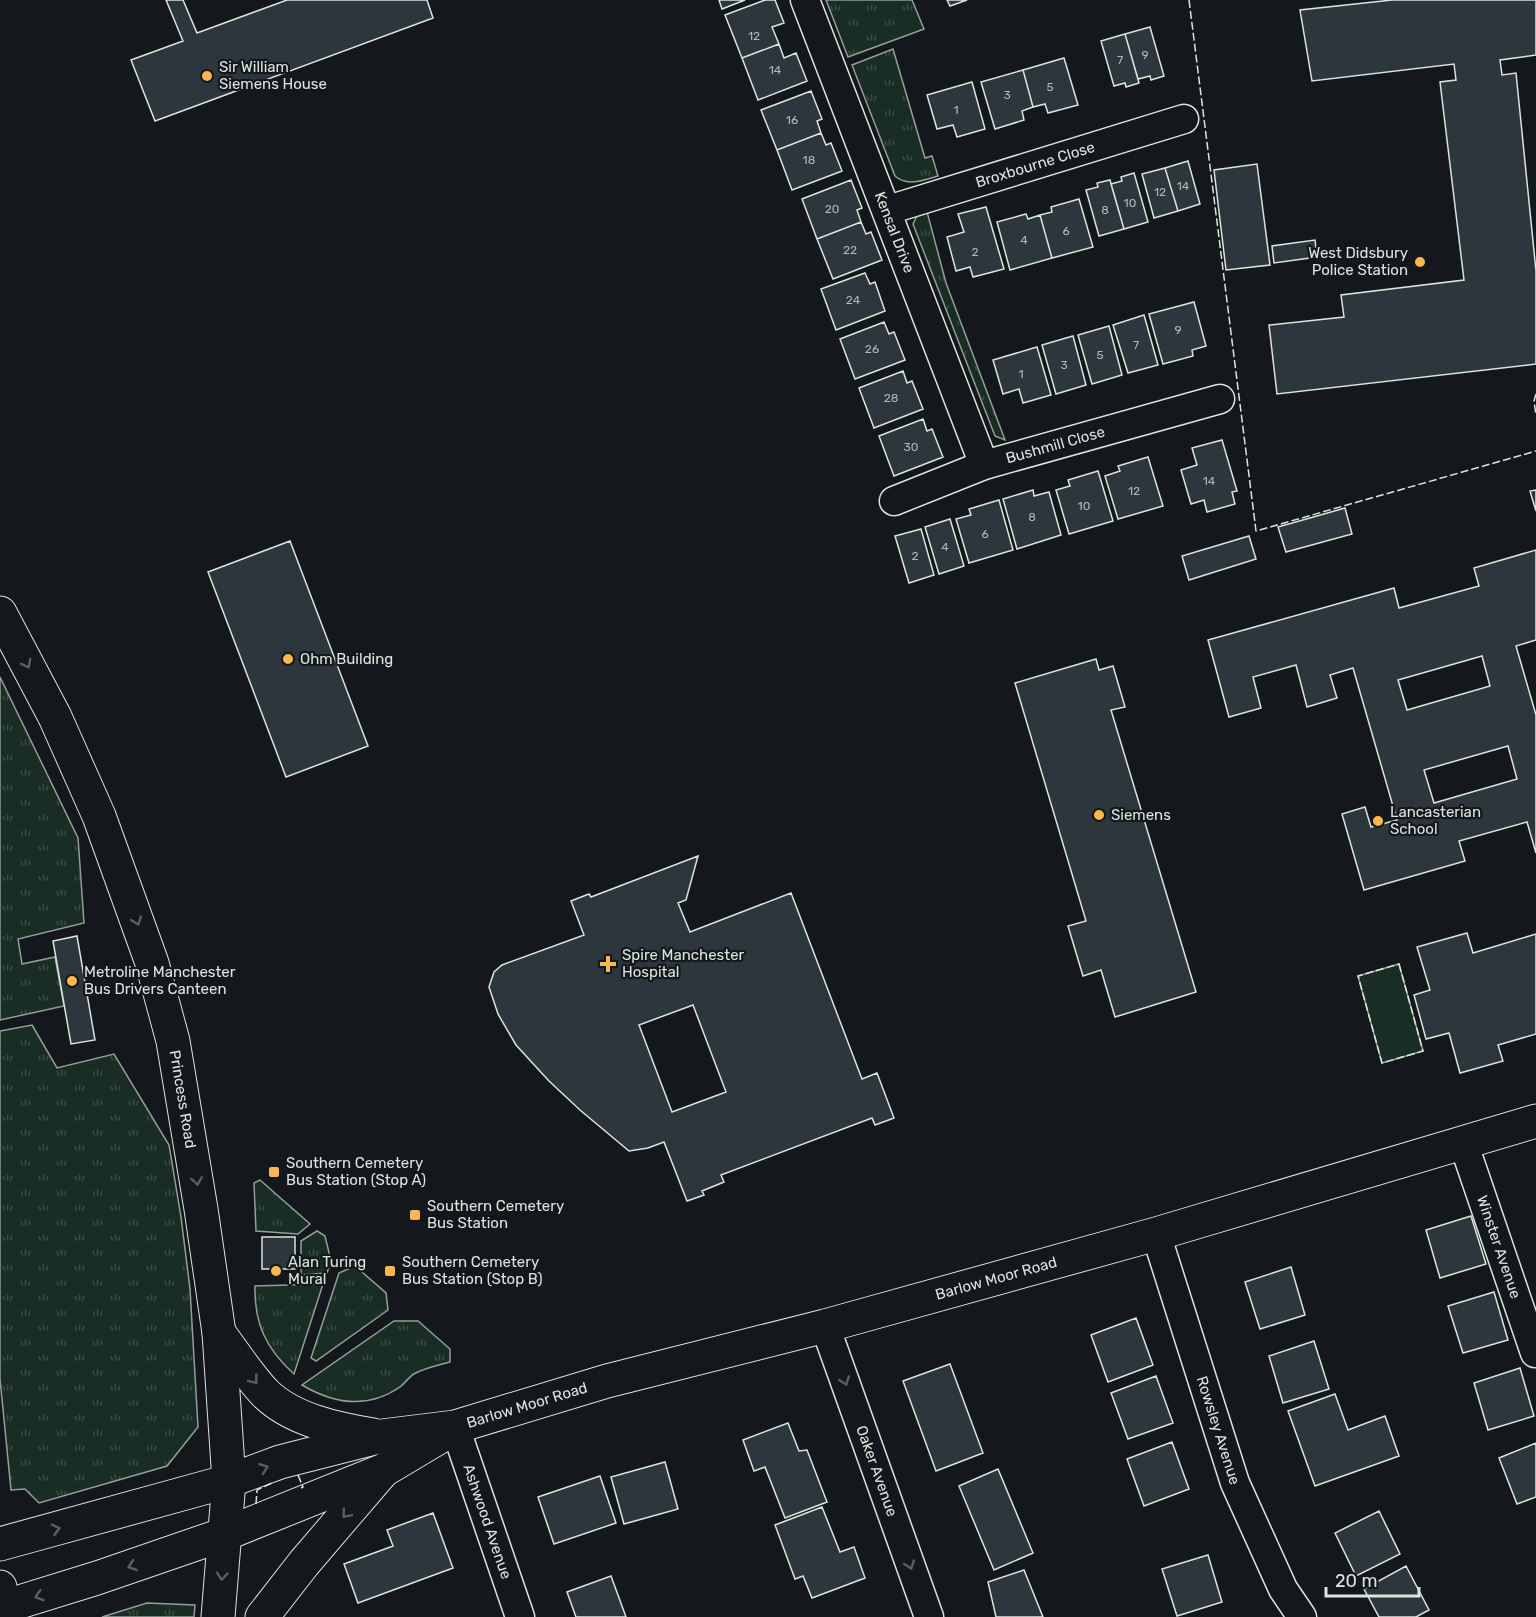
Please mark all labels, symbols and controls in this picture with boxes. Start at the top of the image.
house number: 12 [748,29,760,43]
house number: 9 [1141,48,1149,62]
house number: 7 [1117,53,1123,67]
place label: Sir William Siemens House [219,58,327,93]
house number: 14 [769,63,782,77]
marker: Sir William Siemens House [200,69,214,83]
house number: 5 [1046,80,1054,94]
house number: 3 [1003,88,1011,102]
house number: 1 [953,103,959,117]
house number: 16 [786,113,798,127]
street label: Broxbourne Close [973,138,1097,192]
house number: 18 [803,153,815,167]
house number: 14 [1177,179,1190,193]
house number: 12 [1154,185,1166,199]
street label: Kensal Drive [871,189,918,276]
house number: 10 [1124,196,1136,210]
house number: 20 [825,202,839,216]
house number: 8 [1101,203,1109,217]
house number: 6 [1062,224,1070,238]
house number: 4 [1020,233,1028,247]
house number: 22 [843,243,857,257]
place label: West Didsbury Police Station [1308,244,1408,279]
house number: 2 [971,245,979,259]
marker: West Didsbury Police Station [1413,255,1427,269]
house number: 24 [846,293,861,307]
house number: 9 [1174,323,1182,337]
house number: 7 [1133,338,1139,352]
house number: 26 [865,342,879,356]
house number: 5 [1096,348,1104,362]
house number: 3 [1060,358,1068,372]
house number: 1 [1018,367,1024,381]
house number: 28 [884,391,898,405]
street label: Bushmill Close [1004,423,1107,467]
house number: 30 [904,440,918,454]
house number: 14 [1203,474,1216,488]
house number: 12 [1128,484,1140,498]
house number: 10 [1078,499,1090,513]
house number: 8 [1028,510,1036,524]
house number: 6 [981,527,989,541]
house number: 4 [941,540,949,554]
house number: 2 [911,549,919,563]
place label: Ohm Building [300,650,393,668]
marker: Ohm Building [281,652,295,666]
one-way arrow [20,658,31,669]
place label: Lancasterian School [1390,803,1481,838]
place label: Siemens [1111,806,1171,824]
marker: Siemens [1092,808,1106,822]
marker: Lancasterian School [1371,814,1385,828]
one-way arrow [129,915,142,925]
place label: Spire Manchester Hospital [622,946,745,981]
marker: Spire Manchester Hospital [599,955,617,973]
place label: Metroline Manchester Bus Drivers Canteen [84,963,236,998]
marker: Metroline Manchester Bus Drivers Canteen [65,974,79,988]
street label: Princess Road [166,1049,200,1150]
place label: Southern Cemetery Bus Station (Stop A) [286,1154,426,1189]
marker: Southern Cemetery Bus Station (Stop A) [267,1165,281,1179]
one-way arrow [190,1177,202,1186]
street label: Winster Avenue [1473,1193,1525,1301]
place label: Southern Cemetery Bus Station [427,1197,564,1232]
marker: Southern Cemetery Bus Station [408,1208,422,1222]
place label: Alan Turing Mural [288,1253,366,1288]
place label: Southern Cemetery Bus Station (Stop B) [402,1253,543,1288]
street label: Barlow Moor Road [933,1253,1059,1304]
marker: Alan Turing Mural [269,1264,283,1278]
marker: Southern Cemetery Bus Station (Stop B) [383,1264,397,1278]
one-way arrow [247,1373,258,1384]
street label: Rowsley Avenue [1193,1374,1244,1487]
one-way arrow [837,1375,850,1386]
street label: Barlow Moor Road [464,1378,590,1432]
street label: Oaker Avenue [852,1423,901,1519]
one-way arrow [258,1462,268,1475]
street label: Ashwood Avenue [459,1462,515,1582]
one-way arrow [343,1507,354,1518]
one-way arrow [51,1523,61,1536]
one-way arrow [127,1559,138,1572]
one-way arrow [903,1559,916,1570]
scale bar [1326,1560,1419,1598]
text: 20 m [1335,1570,1377,1592]
one-way arrow [215,1571,228,1580]
one-way arrow [34,1589,45,1602]

